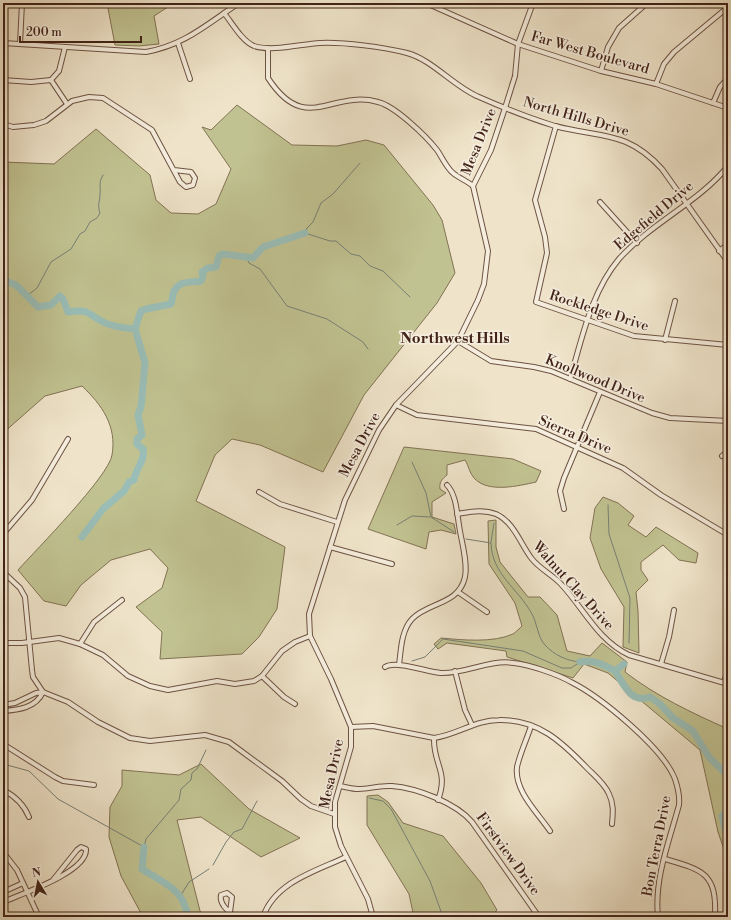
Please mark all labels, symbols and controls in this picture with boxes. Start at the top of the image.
scale bar [20,18,141,44]
text: 200 m [26,25,62,40]
street label: Far West Boulevard [529,28,651,78]
street label: North Hills Drive [521,93,631,141]
street label: Mesa Drive [457,106,501,178]
street label: Edgefield Drive [611,178,697,254]
street label: Rockledge Drive [547,286,651,336]
district label: Northwest Hills [400,329,510,348]
street label: Knollwood Drive [542,351,648,407]
street label: Mesa Drive [335,409,385,481]
street label: Sierra Drive [536,412,614,458]
street label: Walnut Clay Drive [528,537,618,634]
street label: Mesa Drive [316,737,348,811]
street label: Bon Terra Drive [638,794,676,899]
street label: Firstview Drive [472,809,544,899]
north arrow [18,862,58,902]
text: N [31,865,42,881]

